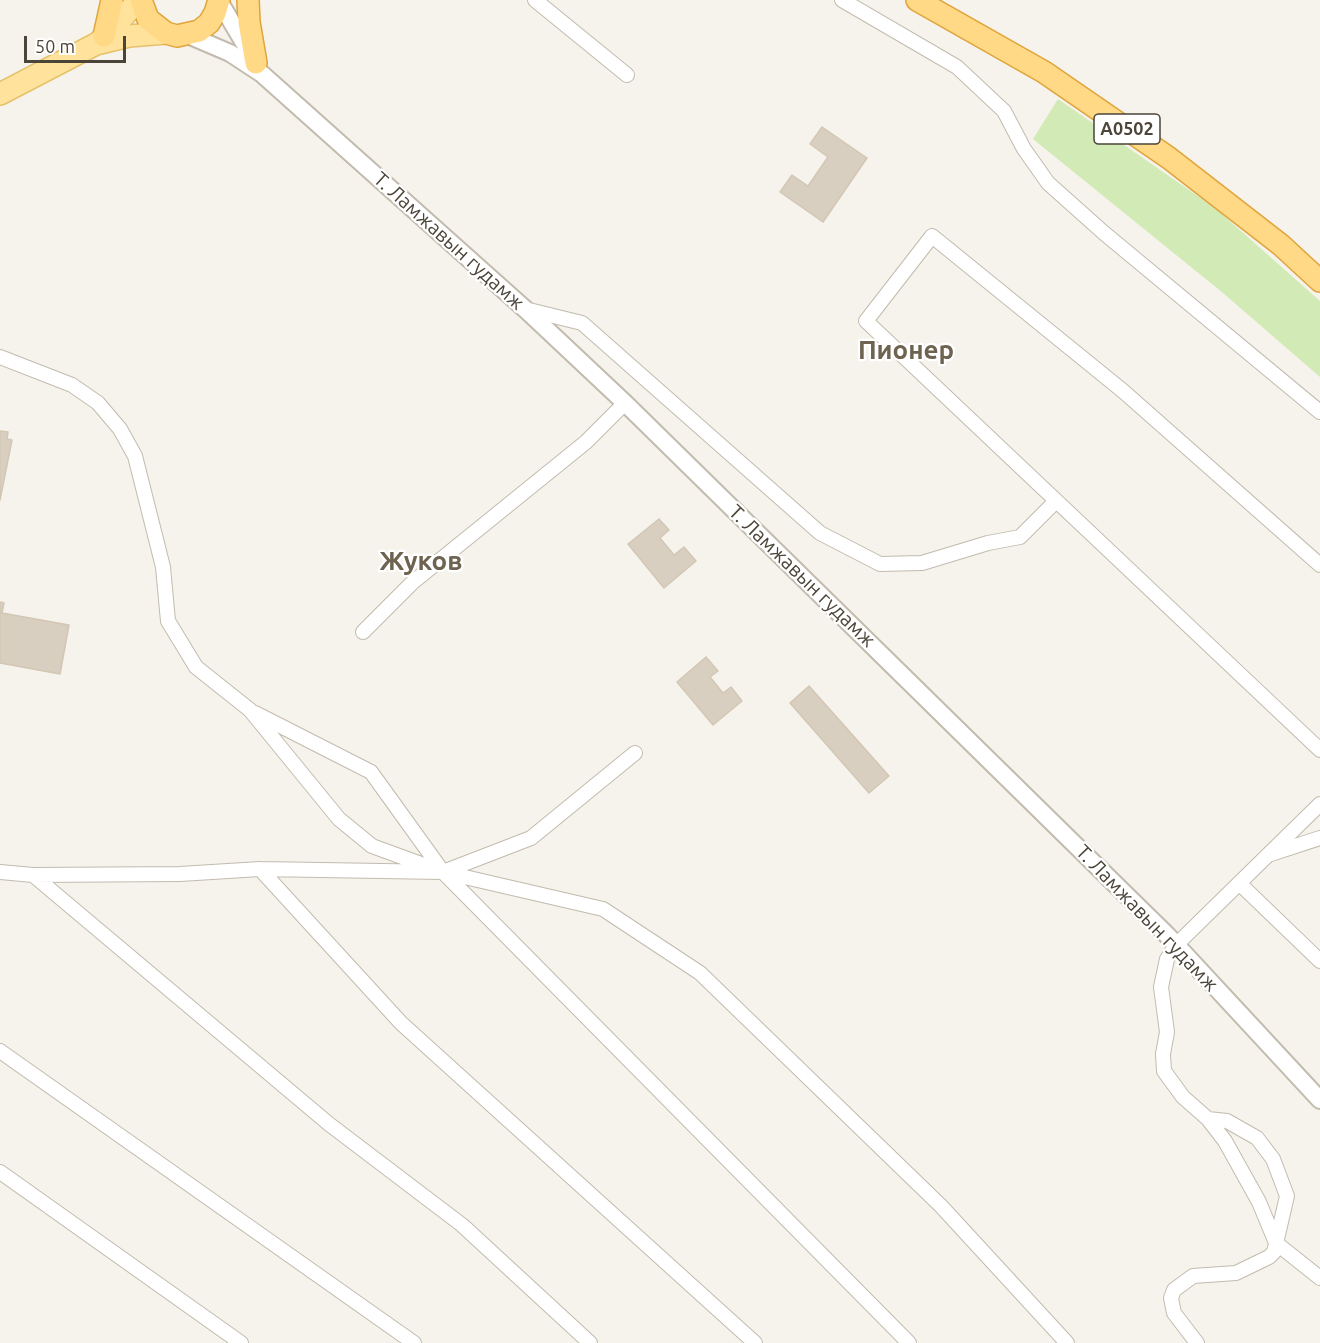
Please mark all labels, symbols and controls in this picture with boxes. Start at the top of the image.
scale bar [27,24,129,62]
text: 50 m [35,36,75,56]
road number: A0502 [1094,114,1160,144]
street label: Т. Ламжавын гудамж [369,167,529,315]
district label: Пионер [858,334,954,366]
street label: Т. Ламжавын гудамж [724,500,880,652]
district label: Жуков [380,545,462,577]
street label: Т. Ламжавын гудамж [1071,840,1223,996]

